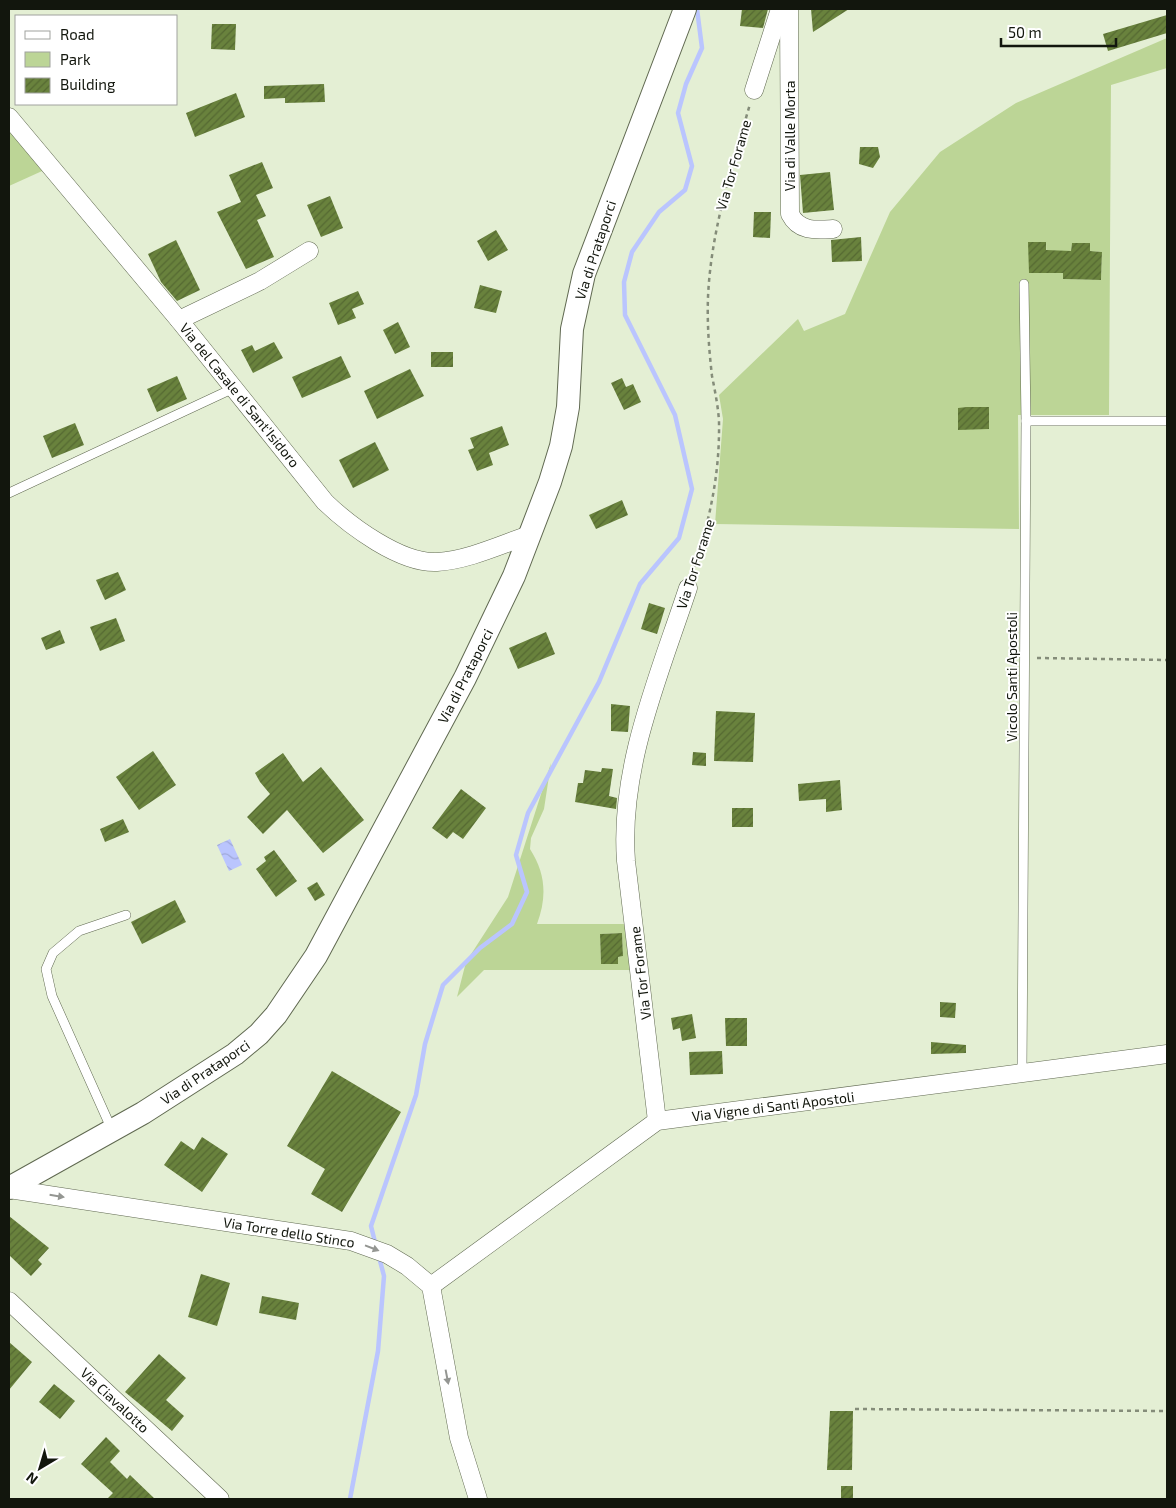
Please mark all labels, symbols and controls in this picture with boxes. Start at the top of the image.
legend [15,15,178,105]
scale bar [1001,15,1116,47]
text: 50 m [1008,23,1042,41]
text: Road [60,25,95,43]
text: Park [60,50,91,68]
text: Building [60,75,116,93]
street label: Via di Valle Morta [781,81,798,191]
street label: Via Tor Forame [712,118,754,212]
street label: Via di Prataporci [571,198,619,302]
street label: Via del Casale di Sant'Isidoro [177,319,303,471]
street label: Via Tor Forame [672,517,718,611]
street label: Vicolo Santi Apostoli [1003,612,1020,742]
street label: Via di Prataporci [434,626,496,726]
street label: Via Tor Forame [626,925,654,1021]
street label: Via di Prataporci [157,1036,253,1108]
street label: Via Vigne di Santi Apostoli [691,1088,855,1124]
one-way arrow [49,1192,65,1200]
street label: Via Torre dello Stinco [222,1213,356,1251]
one-way arrow [365,1245,380,1252]
street label: Via Ciavalotto [77,1364,153,1436]
one-way arrow [443,1369,451,1385]
north arrow [15,1443,65,1493]
text: N [22,1469,41,1488]

